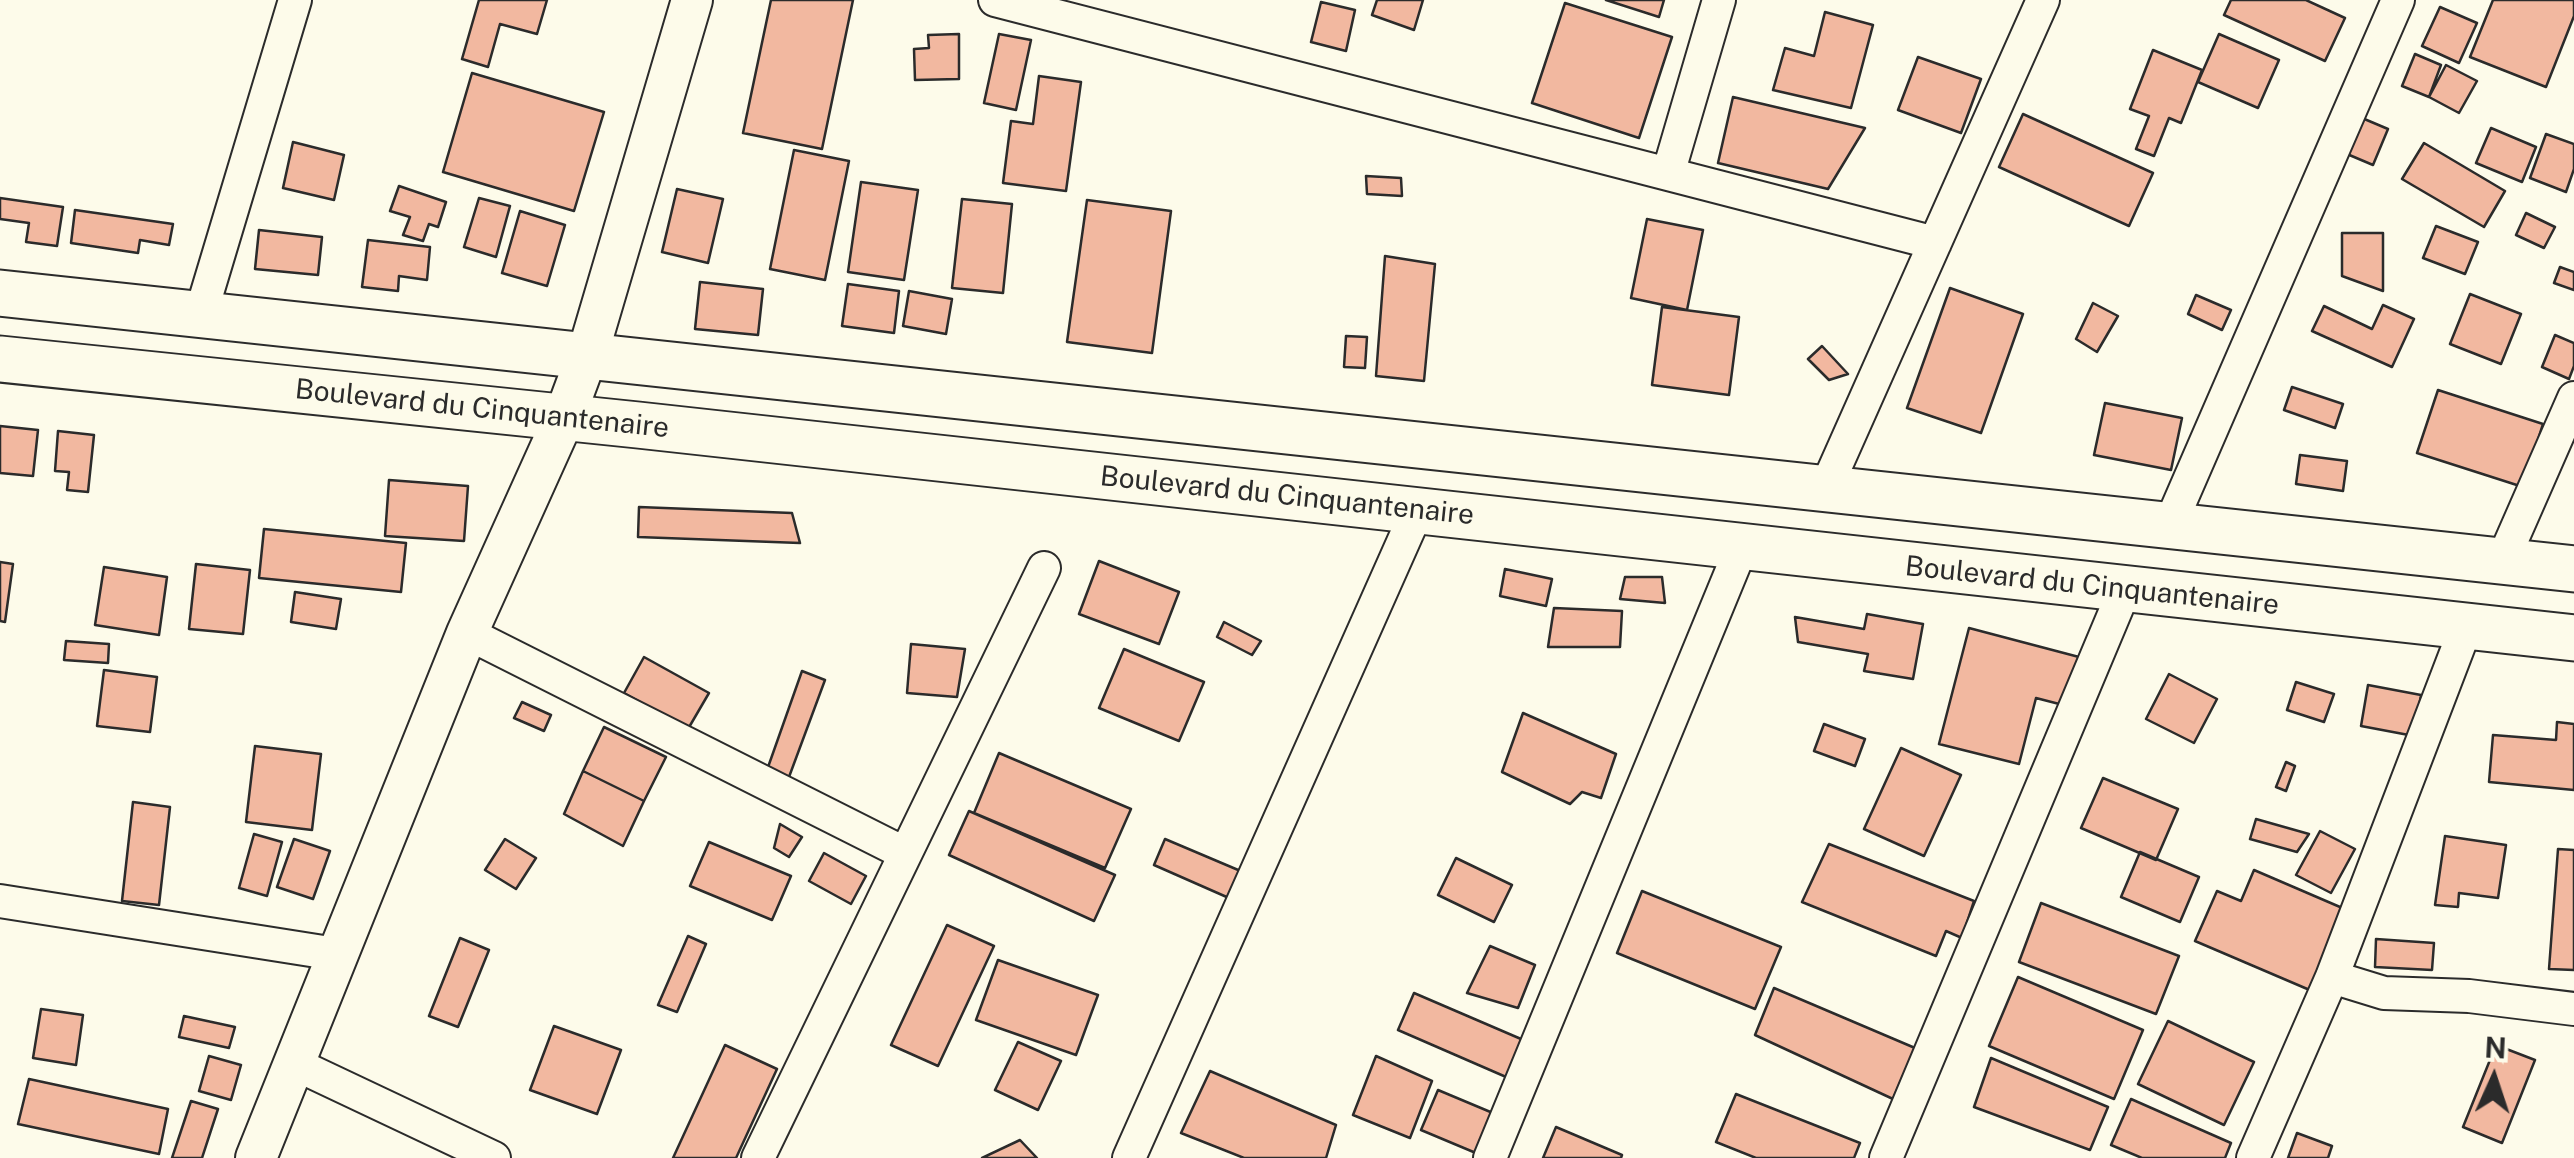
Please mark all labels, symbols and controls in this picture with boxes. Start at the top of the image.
street label: Boulevard du Cinquantenaire [293,373,671,445]
street label: Boulevard du Cinquantenaire [1098,460,1476,532]
street label: Boulevard du Cinquantenaire [1903,550,2281,622]
north arrow [2444,1028,2544,1128]
text: N [2484,1030,2507,1065]

